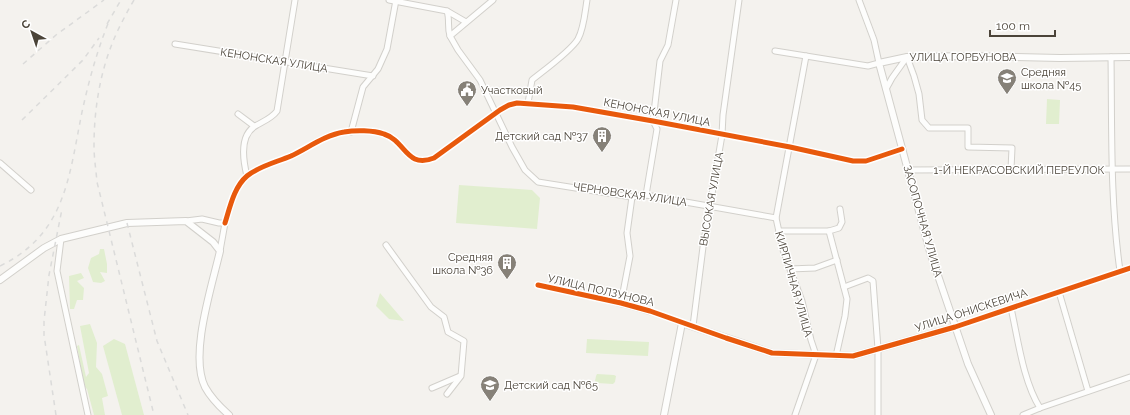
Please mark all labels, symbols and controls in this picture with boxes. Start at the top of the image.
north arrow [12,12,52,52]
scale bar [990,12,1055,38]
text: С [19,17,33,32]
text: 100 m [996,19,1030,33]
street label: КЕНОНСКАЯ УЛИЦА [219,46,329,75]
street label: УЛИЦА ГОРБУНОВА [910,51,1017,64]
place label: Средняя школа №45 [1021,66,1081,92]
school or university icon: Средняя школа №45 [996,67,1018,95]
public building icon: Участковый [456,79,478,107]
place label: Участковый [481,84,543,97]
street label: КЕНОНСКАЯ УЛИЦА [602,96,712,129]
building icon: Детский сад №37 [591,125,613,153]
place label: Детский сад №37 [495,130,588,143]
street label: ВЫСОКАЯ УЛИЦА [697,150,726,247]
street label: ЗАСОПОЧНАЯ УЛИЦА [900,164,945,279]
street label: 1-Й НЕКРАСОВСКИЙ ПЕРЕУЛОК [934,164,1104,177]
street label: ЧЕРНОВСКАЯ УЛИЦА [572,180,688,209]
street label: КИРПИЧНАЯ УЛИЦА [772,230,815,339]
place label: Средняя школа №36 [432,251,493,277]
building icon: Средняя школа №36 [496,252,518,280]
street label: УЛИЦА ПОЛЗУНОВА [546,272,656,309]
street label: УЛИЦА ОНИСКЕВИЧА [913,286,1029,335]
school or university icon: Детский сад №65 [479,374,501,402]
place label: Детский сад №65 [504,379,598,392]

